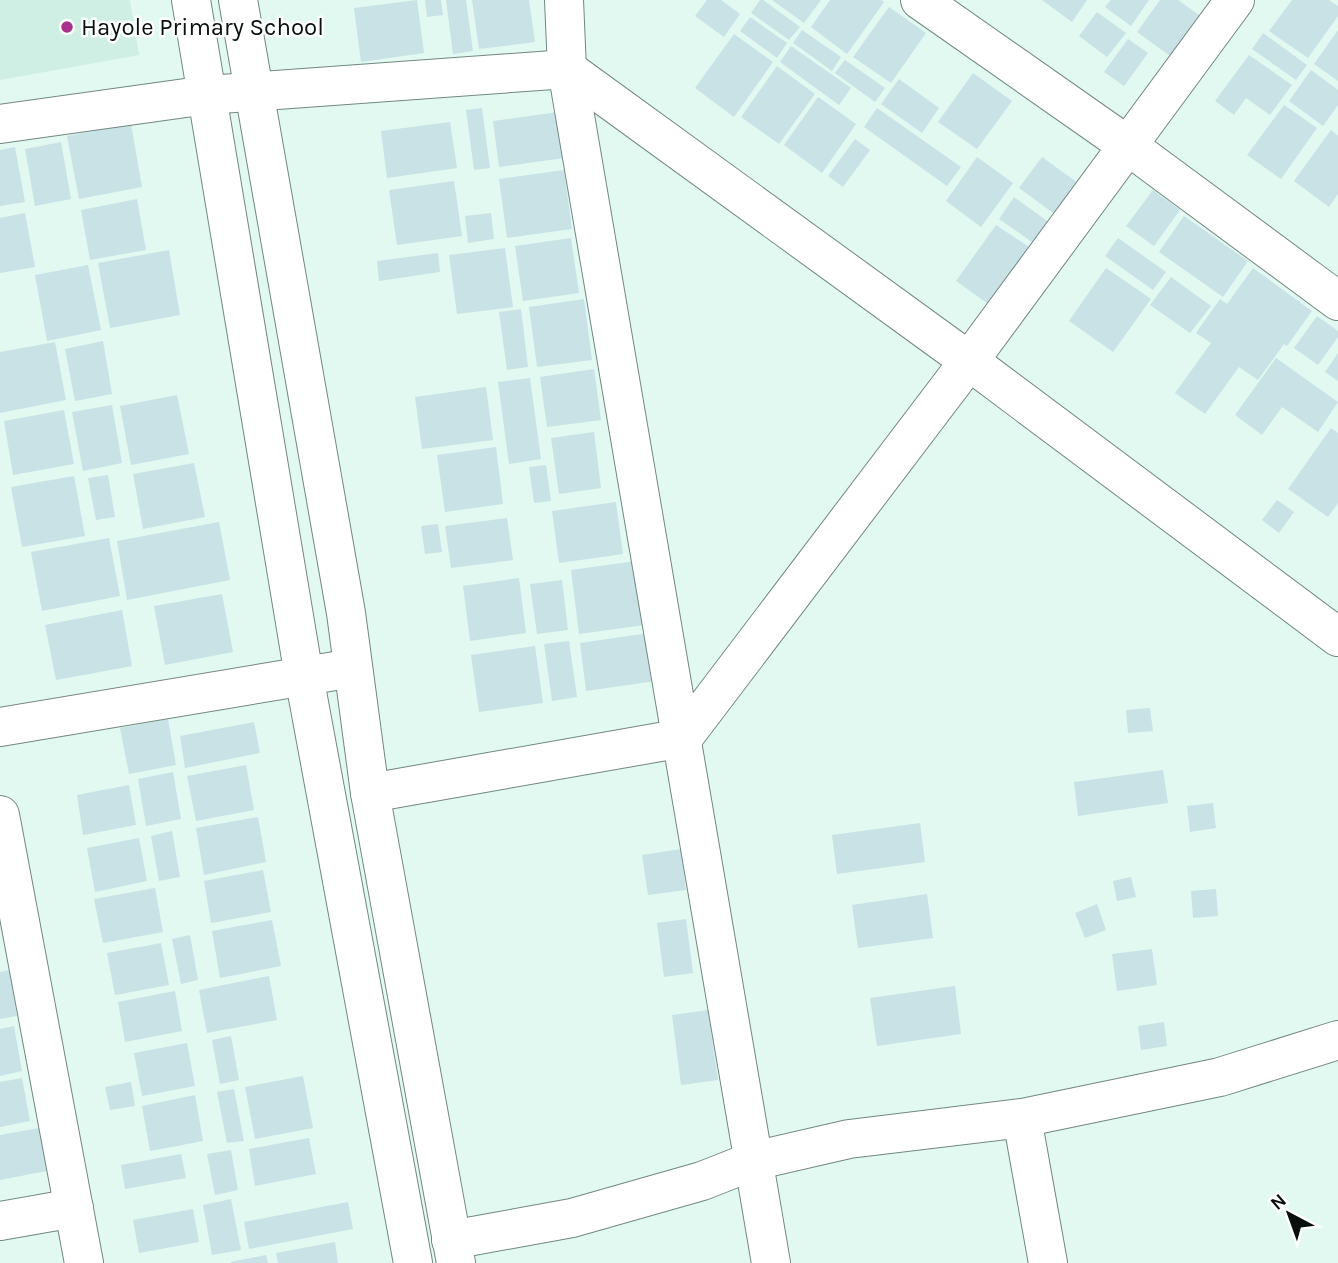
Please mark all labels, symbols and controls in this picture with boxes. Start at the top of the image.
place label: Hayole Primary School [81,13,324,41]
marker: Hayole Primary School [59,19,75,35]
north arrow [1254,1179,1324,1249]
text: N [1266,1189,1291,1215]

